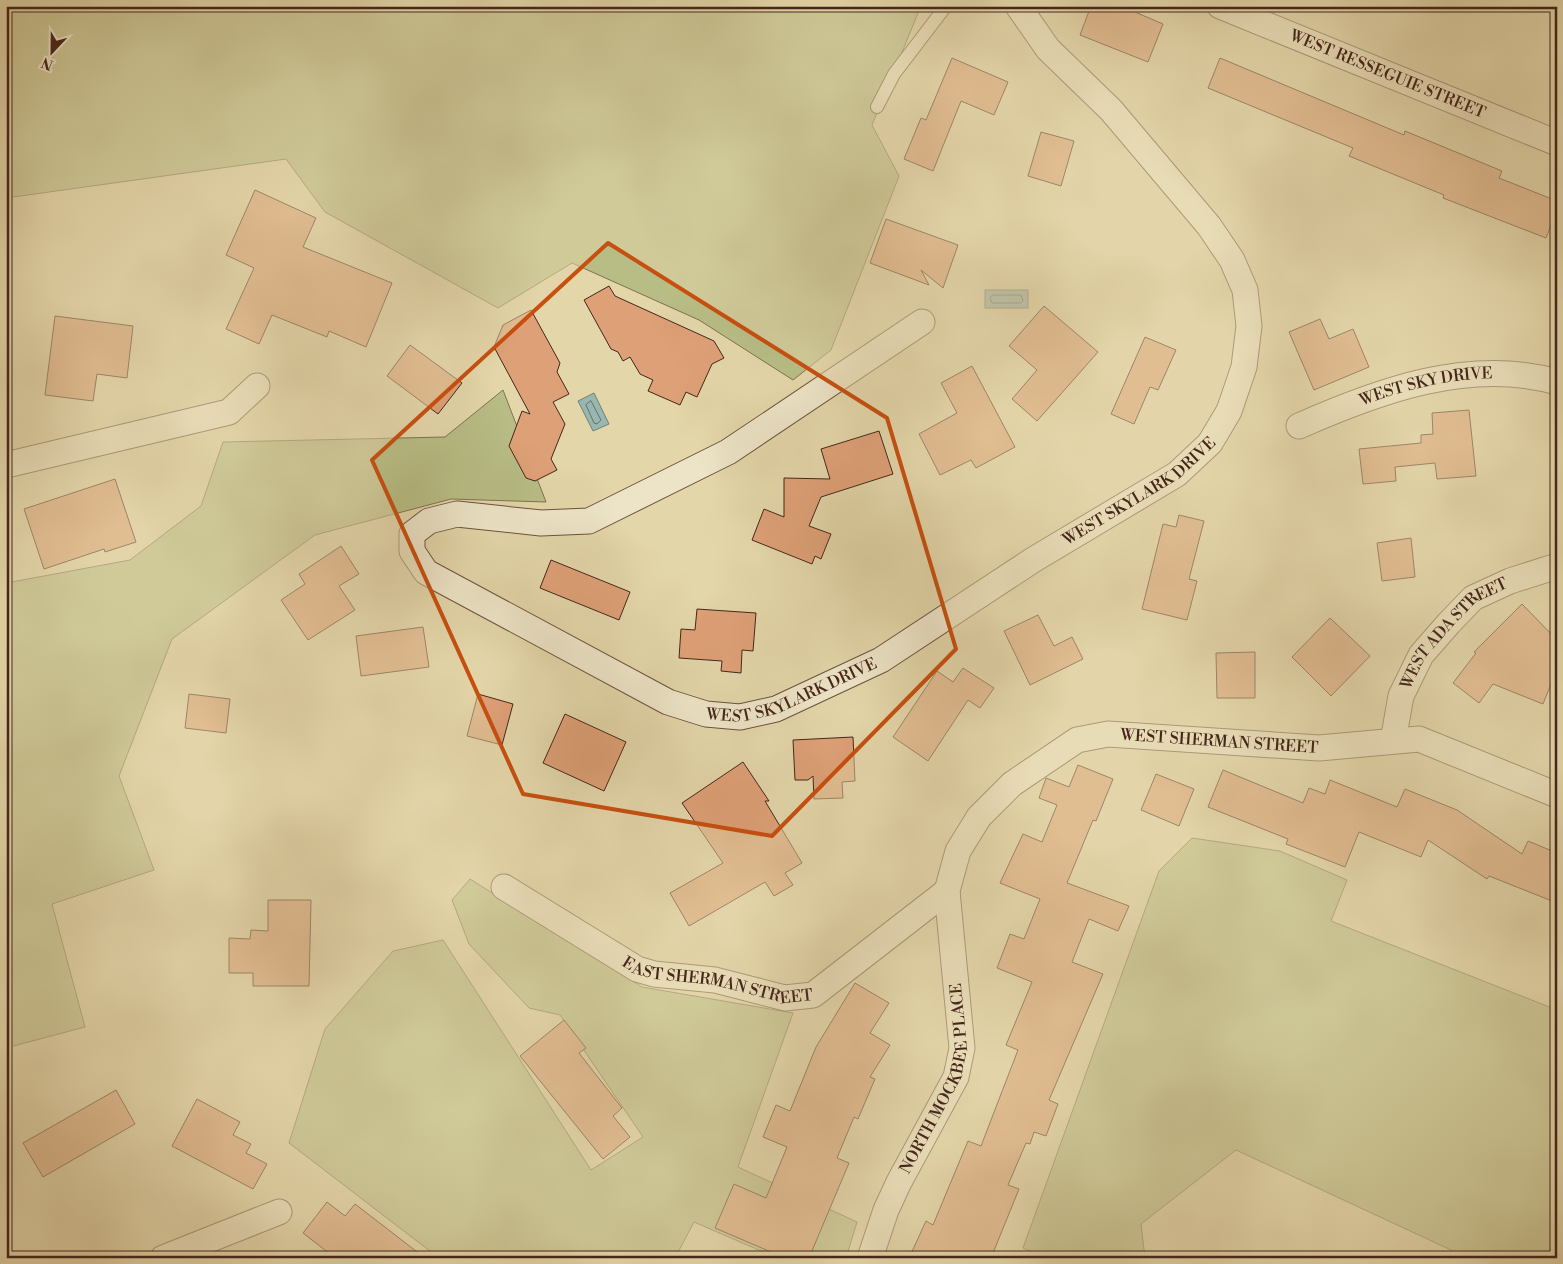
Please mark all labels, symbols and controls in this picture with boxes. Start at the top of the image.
street label: WEST RESSEGUIE STREET [1286,25,1489,123]
north arrow [28,28,78,78]
text: N [39,53,56,74]
street label: WEST SKY DRIVE [1356,363,1493,411]
street label: WEST SKYLARK DRIVE [1058,433,1220,550]
street label: WEST ADA STREET [1395,574,1511,693]
street label: WEST SKYLARK DRIVE [704,653,880,727]
street label: WEST SHERMAN STREET [1119,725,1319,758]
street label: EAST SHERMAN STREET [618,952,814,1009]
street label: NORTH MOCKBEE PLACE [895,982,972,1177]

